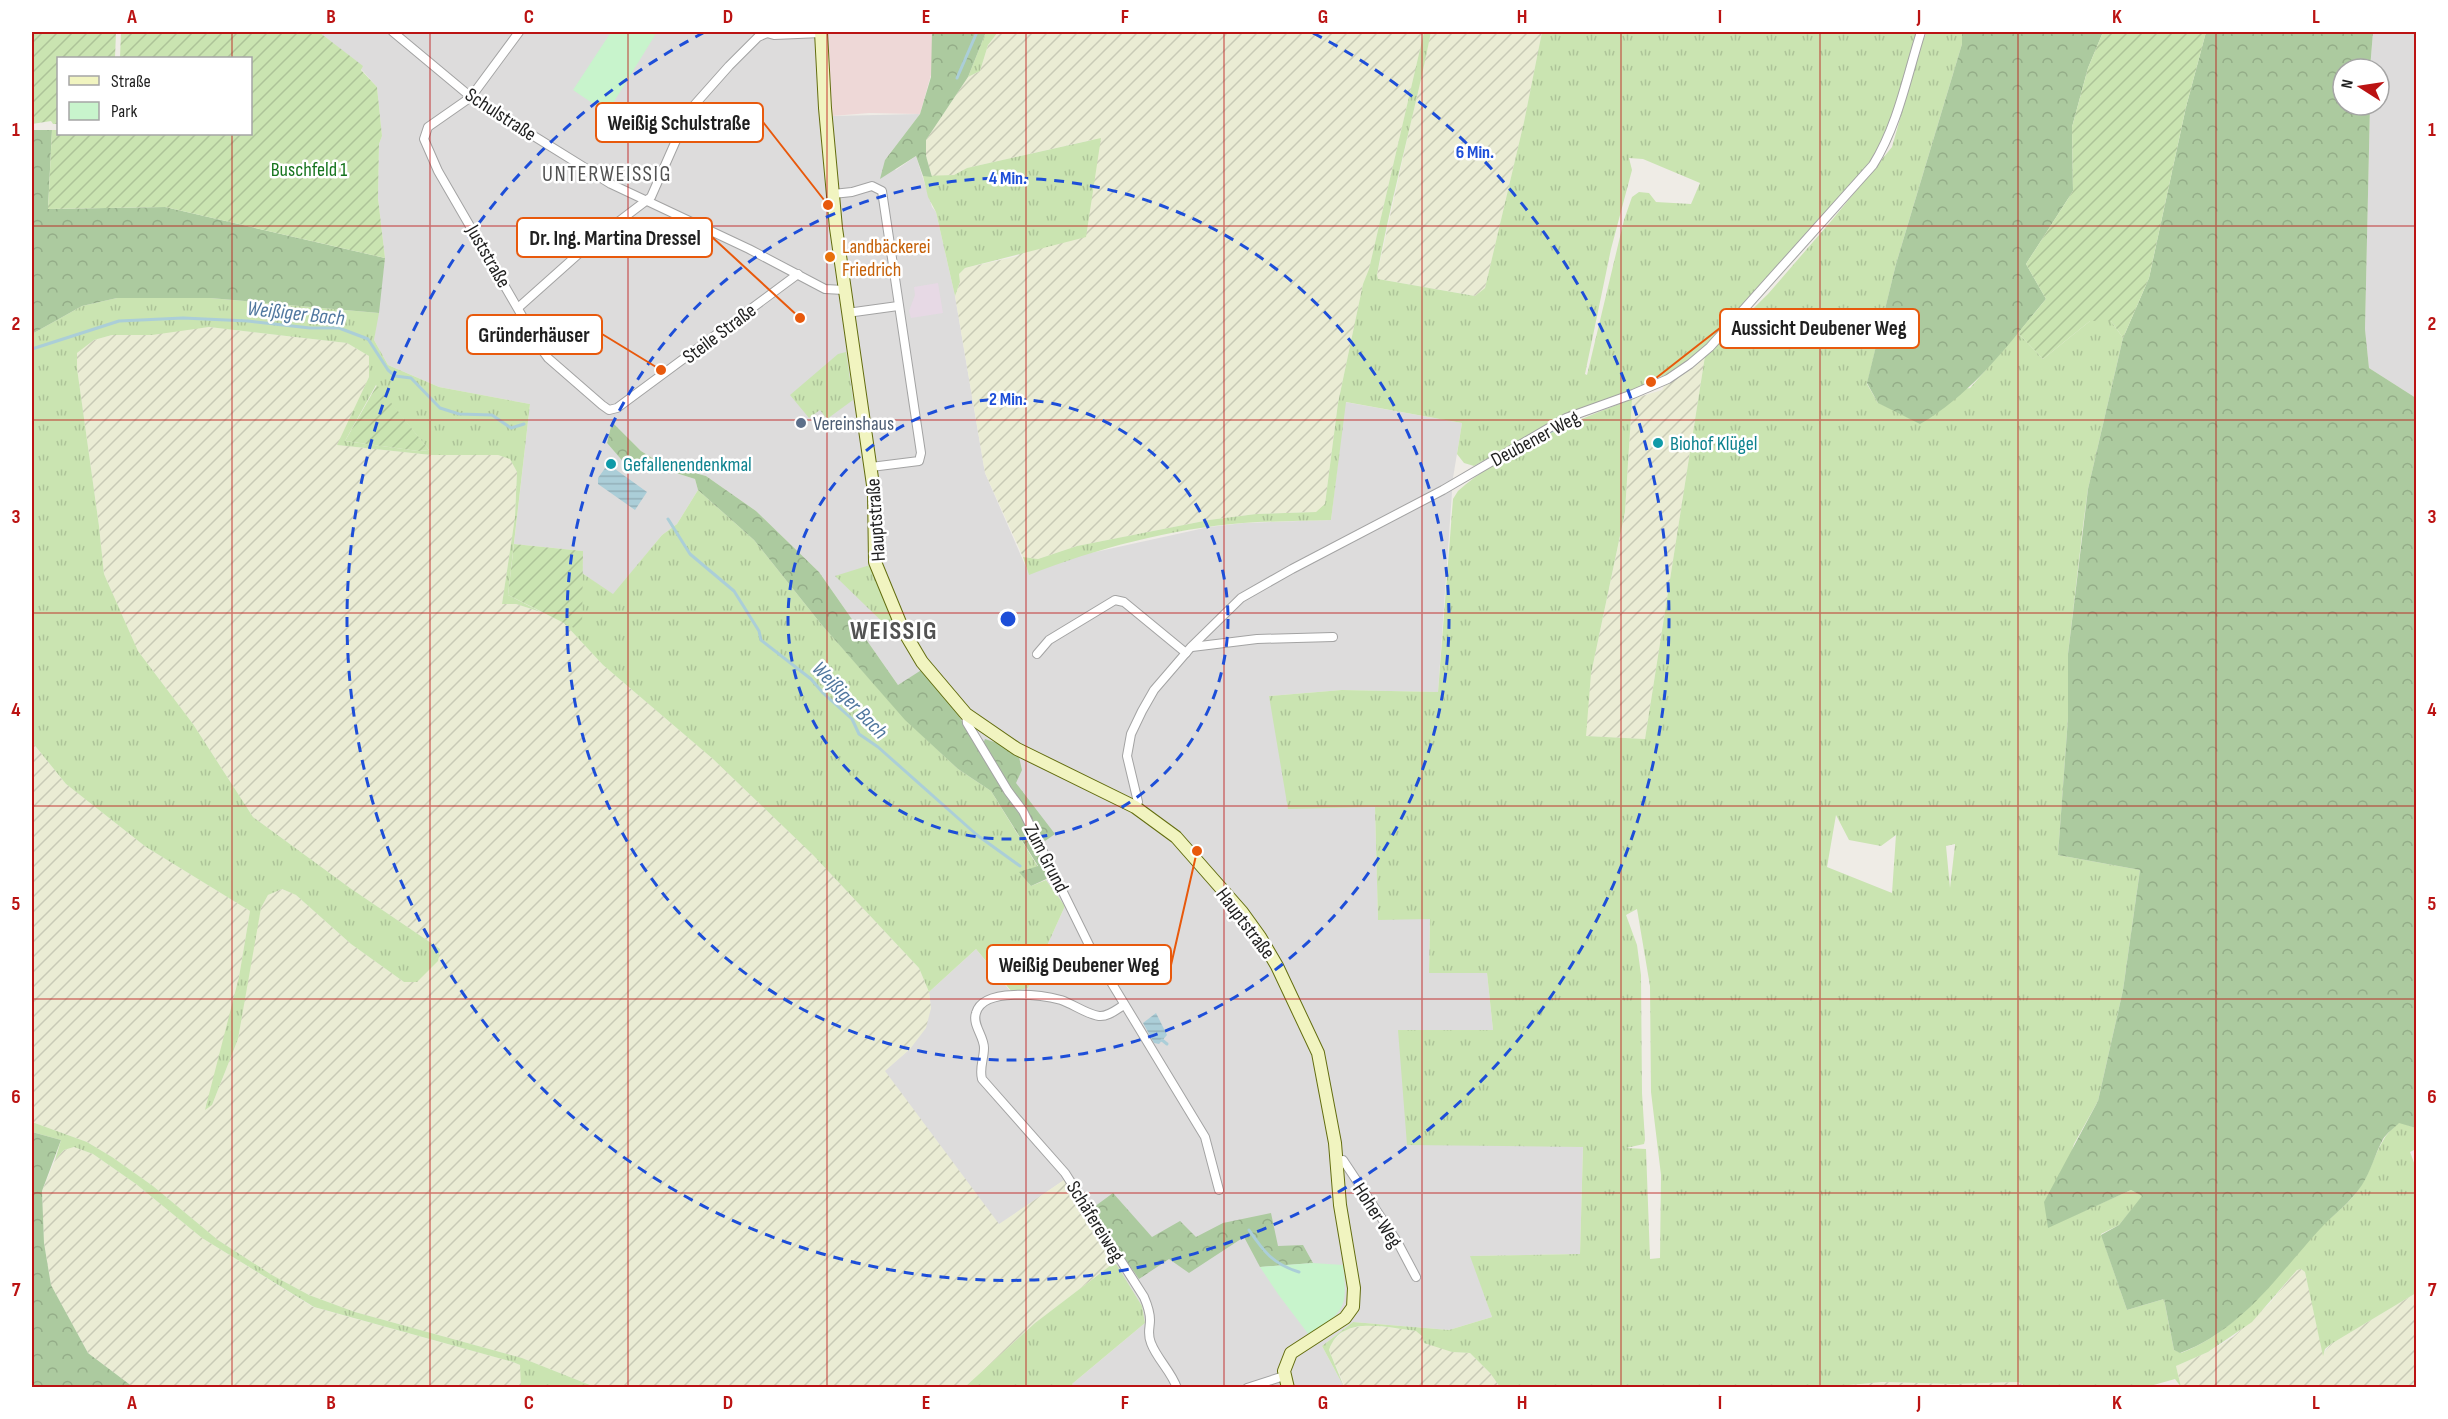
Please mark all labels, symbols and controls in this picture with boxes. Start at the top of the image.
text: A [126,5,137,29]
text: B [326,5,336,29]
text: C [524,5,534,29]
text: D [723,5,733,29]
text: E [922,5,930,29]
text: F [1121,5,1129,29]
text: G [1318,5,1328,29]
text: H [1517,5,1527,29]
text: I [1718,5,1722,29]
text: J [1916,5,1921,29]
text: K [2112,5,2122,29]
text: L [2312,5,2320,29]
legend [57,57,252,135]
north arrow [2331,57,2391,117]
text: Straße [111,71,151,92]
text: N [2338,78,2358,90]
street label: Schulstraße [460,83,541,147]
text: Park [111,101,137,122]
callout: Weißig Schulstraße [596,103,763,142]
text: Weißig Schulstraße [608,111,751,136]
text: 1 [12,118,20,142]
text: 1 [2428,118,2436,142]
text: 6 Min. [1456,142,1494,163]
park label: Buschfeld 1 [271,158,347,182]
district label: UNTERWEISSIG [542,161,672,188]
text: 4 Min. [989,168,1027,189]
callout: Dr. Ing. Martina Dressel [517,218,712,257]
street label: Juststraße [460,220,516,292]
text: Dr. Ing. Martina Dressel [529,226,701,251]
place label: Landbäckerei Friedrich [842,235,931,282]
marker: Landbäckerei Friedrich [823,250,837,264]
water label: Weißiger Bach [246,296,346,331]
street label: Steile Straße [678,299,761,369]
callout: Aussicht Deubener Weg [1720,309,1919,348]
text: 2 [12,312,20,336]
text: 2 [2428,312,2436,336]
callout: Gründerhäuser [467,315,602,354]
text: Aussicht Deubener Weg [1730,316,1907,341]
text: Gründerhäuser [478,323,590,348]
text: 2 Min. [989,389,1027,410]
street label: Deubener Weg [1487,406,1584,472]
place label: Vereinshaus [813,412,894,436]
marker: Vereinshaus [794,416,808,430]
place label: Biohof Klügel [1670,432,1758,456]
marker: Biohof Klügel [1651,436,1665,450]
place label: Gefallenendenkmal [623,453,752,477]
marker: Gefallenendenkmal [604,457,618,471]
street label: Hauptstraße [861,478,891,562]
text: 3 [12,505,21,529]
text: 3 [2428,505,2437,529]
centre of rings [998,609,1018,629]
district label: WEISSIG [850,616,938,647]
water label: Weißiger Bach [807,656,893,744]
text: 4 [11,698,21,722]
text: 4 [2427,698,2437,722]
street label: Zum Grund [1019,820,1073,897]
street label: Hauptstraße [1211,883,1280,964]
text: 5 [12,892,21,916]
text: 5 [2428,892,2437,916]
callout: Weißig Deubener Weg [987,945,1171,984]
text: Weißig Deubener Weg [999,953,1159,978]
text: 6 [11,1085,21,1109]
text: 6 [2427,1085,2437,1109]
street label: Schäfereiweg [1061,1177,1129,1266]
street label: Hoher Weg [1347,1179,1407,1253]
text: 7 [12,1278,21,1302]
text: 7 [2428,1278,2437,1302]
text: A [126,1391,137,1415]
text: B [326,1391,336,1415]
text: C [524,1391,534,1415]
text: D [723,1391,733,1415]
text: E [922,1391,930,1415]
text: F [1121,1391,1129,1415]
text: G [1318,1391,1328,1415]
text: H [1517,1391,1527,1415]
text: I [1718,1391,1722,1415]
text: J [1916,1391,1921,1415]
text: K [2112,1391,2122,1415]
text: L [2312,1391,2320,1415]

